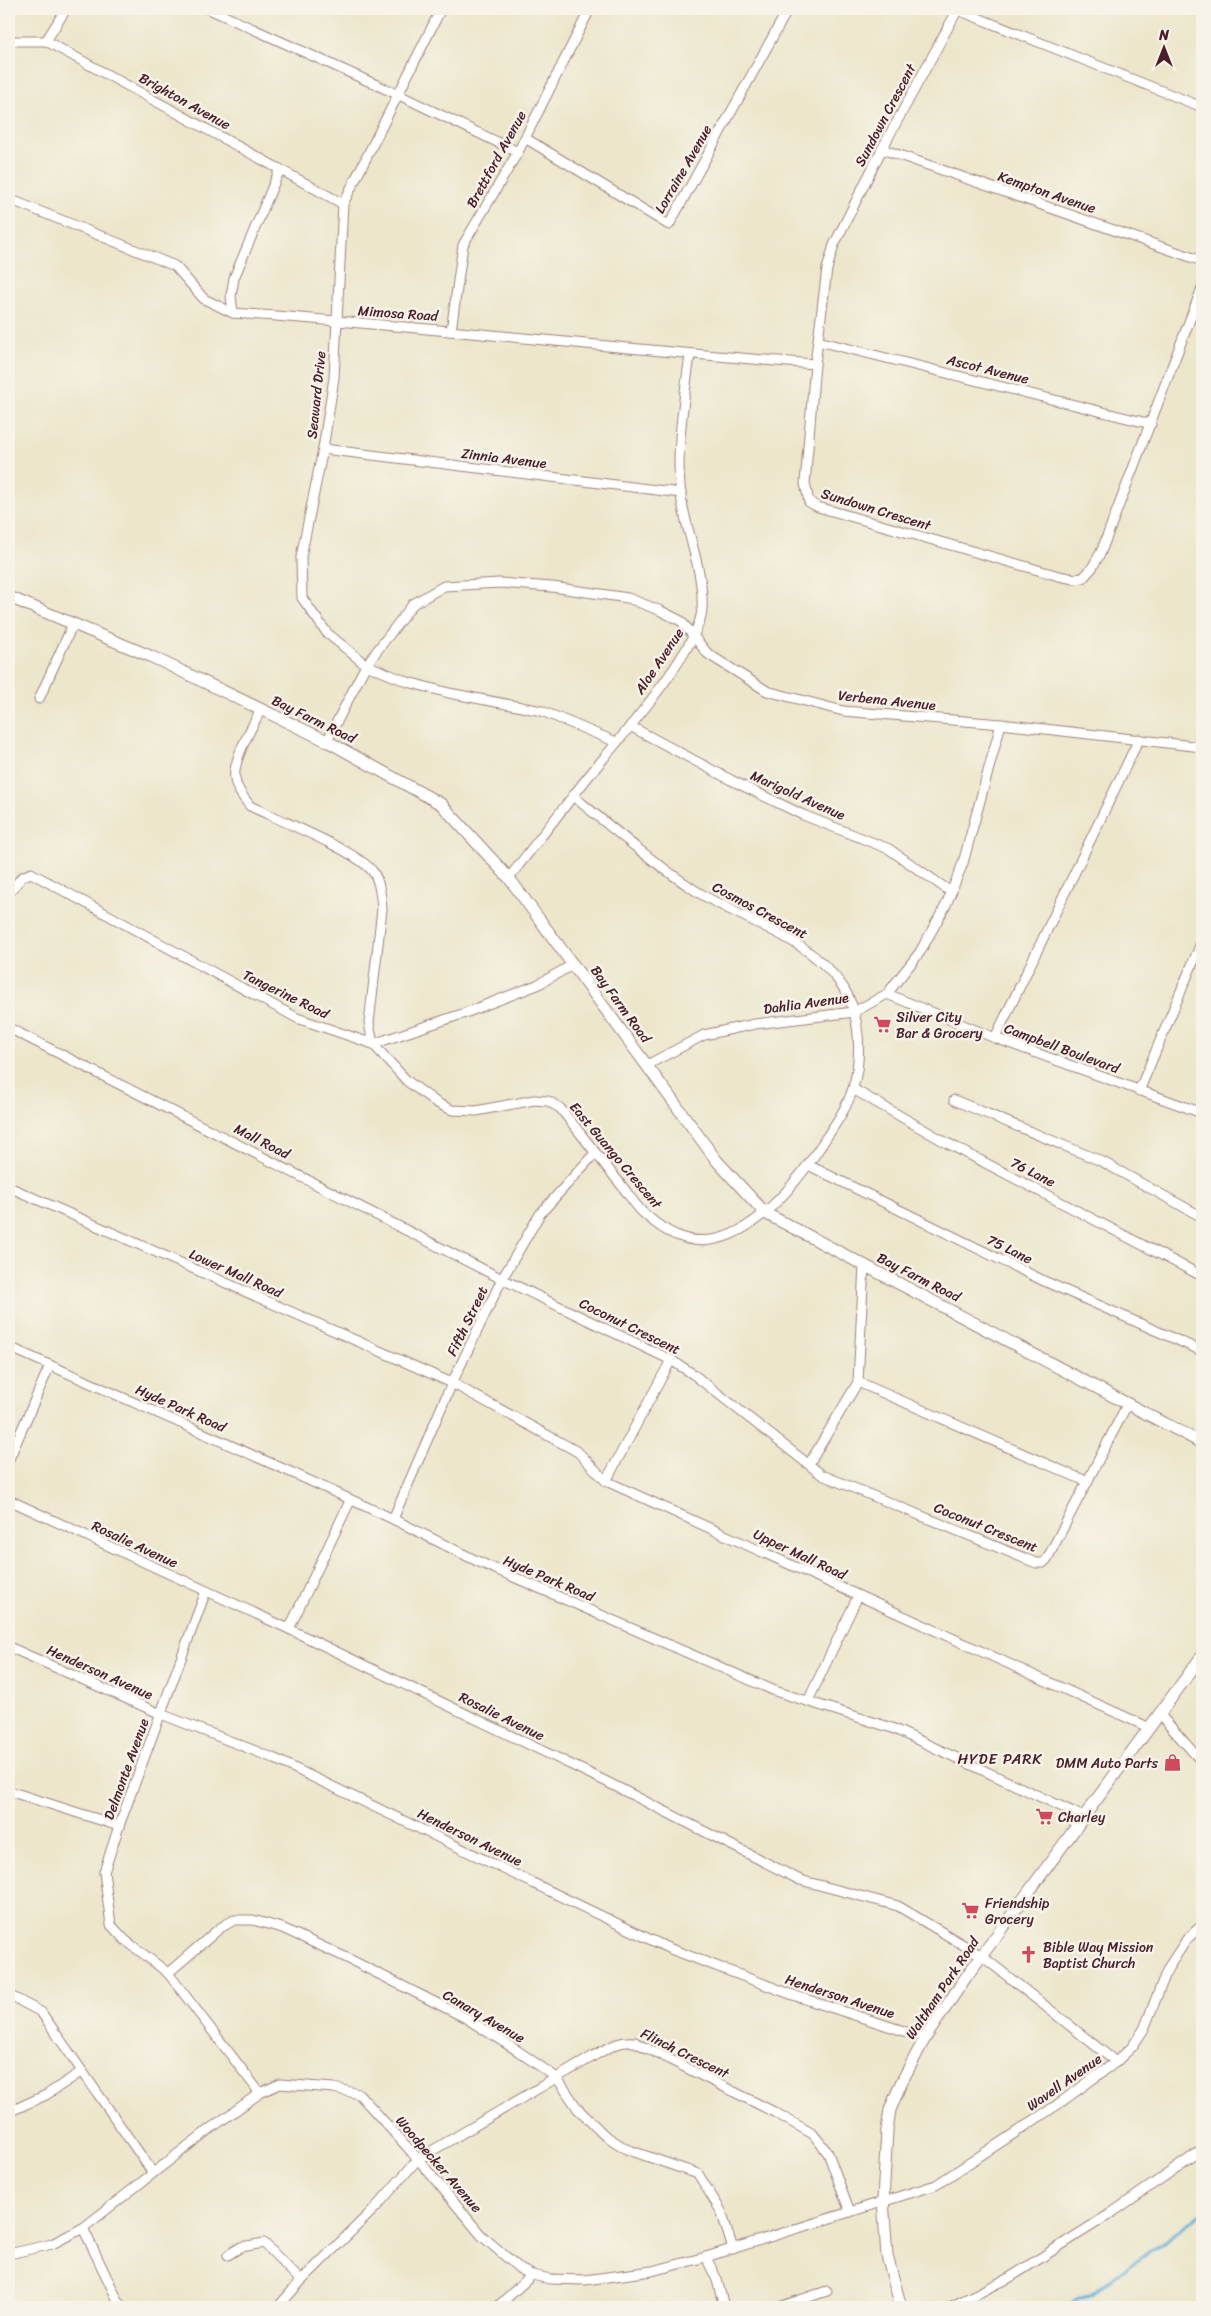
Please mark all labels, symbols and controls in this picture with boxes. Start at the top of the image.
north arrow [1138,22,1188,72]
text: N [1158,23,1169,48]
street label: Sundown Crescent [848,58,924,171]
street label: Brighton Avenue [134,66,235,137]
street label: Brettford Avenue [459,106,534,213]
street label: Lorraine Avenue [648,120,719,219]
street label: Kempton Avenue [994,164,1099,221]
street label: Mimosa Road [357,298,440,329]
street label: Ascot Avenue [943,347,1032,392]
street label: Seaward Drive [299,350,334,440]
street label: Zinnia Avenue [460,441,548,476]
street label: Sundown Crescent [818,481,935,538]
street label: Aloe Avenue [627,623,691,701]
street label: Verbena Avenue [837,683,937,718]
street label: Bay Farm Road [267,688,362,751]
street label: Marigold Avenue [746,763,850,828]
street label: Cosmos Crescent [708,875,812,946]
street label: Bay Farm Road [584,960,658,1050]
street label: Tangerine Road [238,963,335,1027]
street label: Dahlia Avenue [762,985,851,1022]
place label: Silver City Bar & Grocery [896,1005,983,1046]
supermarket icon: Silver City Bar & Grocery [872,1015,892,1035]
street label: Campbell Boulevard [1001,1016,1125,1082]
street label: East Guango Crescent [563,1096,669,1216]
street label: Mall Road [229,1117,296,1167]
street label: 76 Lane [1006,1150,1060,1194]
street label: 75 Lane [983,1228,1037,1271]
street label: Lower Mall Road [185,1242,288,1306]
street label: Bay Farm Road [872,1246,967,1310]
street label: Fifth Street [440,1282,495,1361]
street label: Coconut Crescent [575,1291,685,1362]
street label: Hyde Park Road [131,1377,232,1440]
street label: Coconut Crescent [930,1495,1042,1560]
street label: Rosalie Avenue [87,1513,182,1575]
street label: Upper Mall Road [749,1522,852,1588]
street label: Hyde Park Road [499,1548,600,1610]
street label: Henderson Avenue [43,1638,157,1707]
street label: Rosalie Avenue [455,1685,549,1748]
street label: Delmonte Avenue [97,1715,156,1823]
district label: HYDE PARK [958,1746,1042,1772]
place label: DMM Auto Parts [1056,1751,1159,1776]
shop icon: DMM Auto Parts [1162,1753,1182,1773]
street label: Henderson Avenue [413,1801,527,1874]
place label: Charley [1058,1805,1106,1830]
supermarket icon: Charley [1034,1807,1054,1827]
place label: Friendship Grocery [985,1891,1050,1932]
supermarket icon: Friendship Grocery [961,1901,981,1921]
street label: Waltham Park Road [899,1931,987,2045]
place label: Bible Way Mission Baptist Church [1043,1935,1154,1976]
church icon: Bible Way Mission Baptist Church [1019,1945,1039,1965]
street label: Henderson Avenue [782,1967,898,2026]
street label: Canary Avenue [438,1983,530,2050]
street label: Flinch Crescent [636,2021,735,2086]
street label: Wavell Avenue [1021,2047,1107,2118]
street label: Woodpecker Avenue [389,2110,488,2219]

